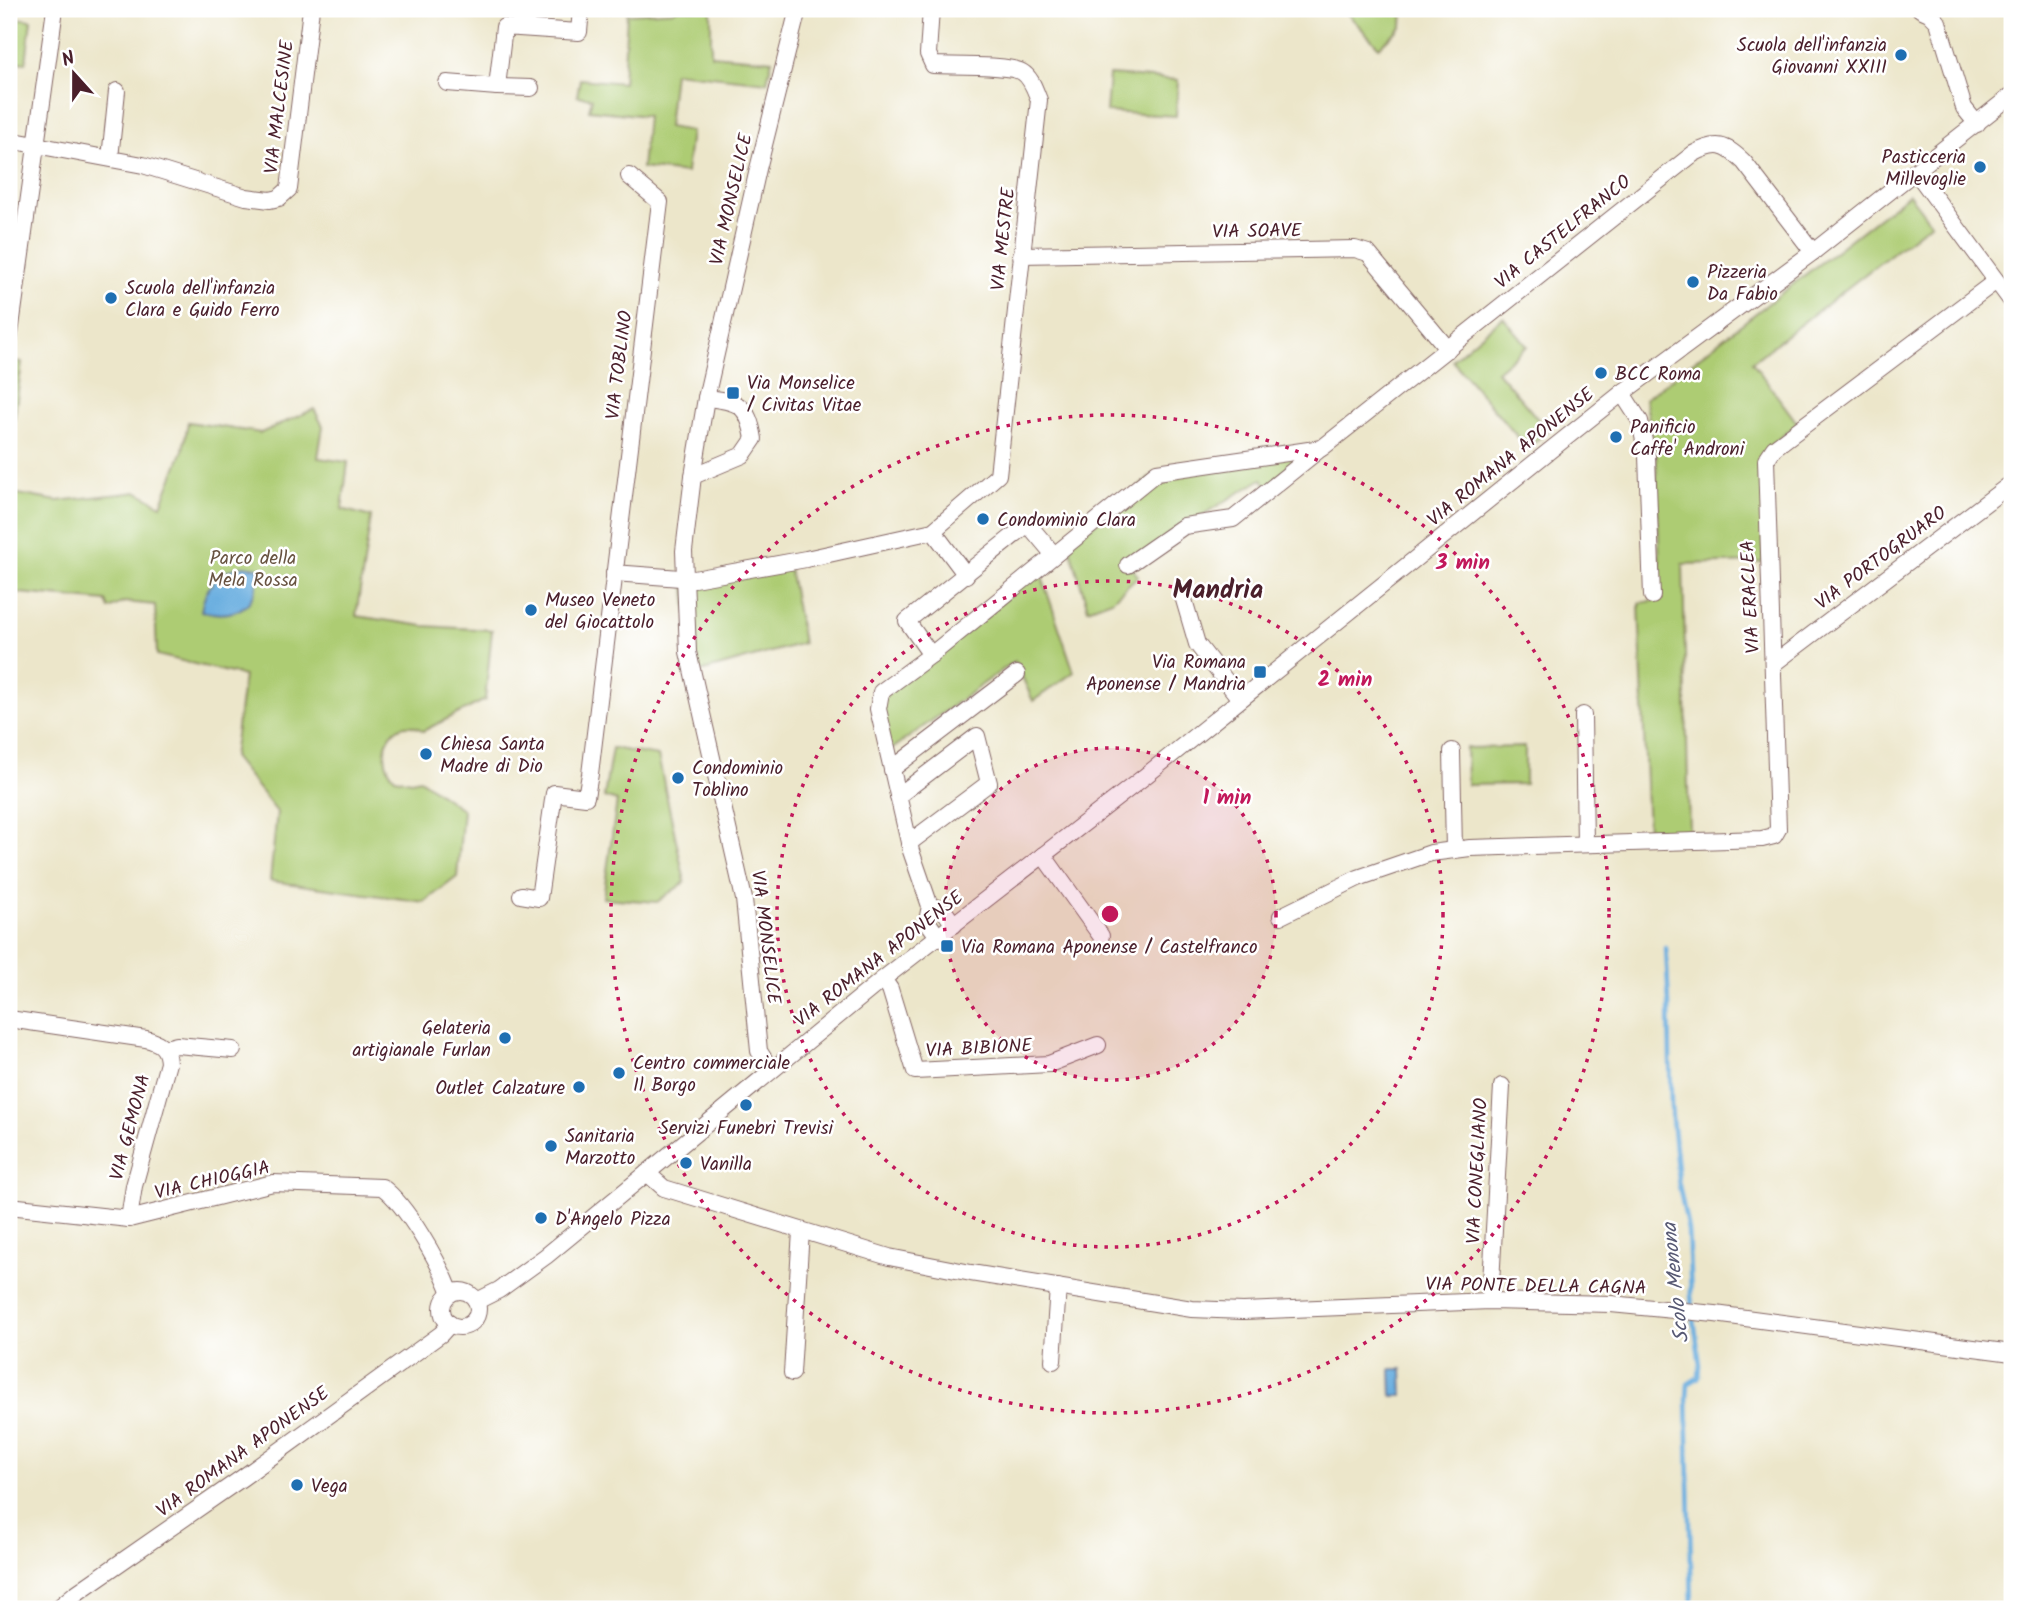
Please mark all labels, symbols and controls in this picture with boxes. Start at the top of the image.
place label: Scuola dell'infanzia Giovanni XXIII [1737,31,1887,83]
north arrow [38,38,108,108]
street label: VIA MALCESINE [257,38,303,176]
text: N [58,44,80,76]
marker: Scuola dell'infanzia Giovanni XXIII [1893,47,1909,63]
street label: VIA MONSELICE [702,130,762,268]
place label: Pasticceria Millevoglie [1882,143,1966,195]
marker: Pasticceria Millevoglie [1972,159,1988,175]
street label: VIA CASTELFRANCO [1488,168,1638,297]
street label: VIA MESTRE [984,185,1024,292]
street label: VIA SOAVE [1212,216,1303,248]
place label: Pizzeria Da Fabio [1707,258,1778,310]
place label: Scuola dell'infanzia Clara e Guido Ferro [125,274,280,326]
marker: Pizzeria Da Fabio [1685,274,1701,290]
marker: Scuola dell'infanzia Clara e Guido Ferro [103,290,119,306]
street label: VIA TOBLINO [598,309,642,422]
place label: BCC Roma [1615,360,1701,390]
marker: BCC Roma [1593,365,1609,381]
place label: Via Monselice / Civitas Vitae [747,369,862,421]
street label: VIA ROMANA APONENSE [1421,380,1602,535]
marker: Via Monselice / Civitas Vitae [725,385,741,401]
place label: Panificio Caffe' Androni [1630,413,1746,465]
marker: Panificio Caffe' Androni [1608,429,1624,445]
street label: VIA PORTOGRUARO [1809,499,1954,618]
place label: Condominio Clara [997,506,1136,536]
marker: Condominio Clara [975,511,991,527]
street label: VIA ERACLEA [1733,540,1769,654]
park label: Parco della Mela Rossa [208,544,298,596]
text: 3 min [1435,547,1490,580]
district label: Mandria [1173,570,1263,612]
place label: Museo Veneto del Giocattolo [545,586,655,638]
marker: Museo Veneto del Giocattolo [523,602,539,618]
place label: Via Romana Aponense / Mandria [1086,648,1246,700]
marker: Via Romana Aponense / Mandria [1252,664,1268,680]
text: 2 min [1318,664,1372,697]
place label: Chiesa Santa Madre di Dio [440,730,545,782]
marker: Chiesa Santa Madre di Dio [418,746,434,762]
place label: Condominio Toblino [692,754,783,806]
marker: Condominio Toblino [670,770,686,786]
text: 1 min [1203,782,1251,815]
street label: VIA MONSELICE [742,869,788,1007]
street label: VIA ROMANA APONENSE [788,883,971,1035]
centre of rings [1098,902,1122,926]
place label: Via Romana Aponense / Castelfranco [961,933,1258,963]
marker: Via Romana Aponense / Castelfranco [939,938,955,954]
place label: Gelateria artigianale Furlan [353,1014,491,1066]
marker: Gelateria artigianale Furlan [497,1030,513,1046]
street label: VIA BIBIONE [925,1031,1034,1067]
place label: Centro commerciale Il Borgo [633,1049,791,1101]
marker: Centro commerciale Il Borgo [611,1065,627,1081]
street label: VIA GEMONA [102,1071,160,1184]
place label: Outlet Calzature [435,1074,565,1104]
marker: Outlet Calzature [571,1079,587,1095]
marker: Servizi Funebri Trevisi [738,1097,754,1113]
street label: VIA CONEGLIANO [1459,1097,1497,1245]
place label: Servizi Funebri Trevisi [659,1114,835,1144]
place label: Sanitaria Marzotto [565,1122,635,1174]
marker: Sanitaria Marzotto [543,1138,559,1154]
place label: Vanilla [700,1150,752,1180]
street label: VIA CHIOGGIA [152,1153,273,1209]
marker: Vanilla [678,1155,694,1171]
place label: D'Angelo Pizza [555,1205,671,1235]
marker: D'Angelo Pizza [533,1210,549,1226]
water label: Scolo Menona [1654,1220,1699,1345]
street label: VIA PONTE DELLA CAGNA [1425,1270,1647,1304]
street label: VIA ROMANA APONENSE [150,1379,337,1526]
place label: Vega [311,1472,348,1502]
marker: Vega [289,1477,305,1493]

